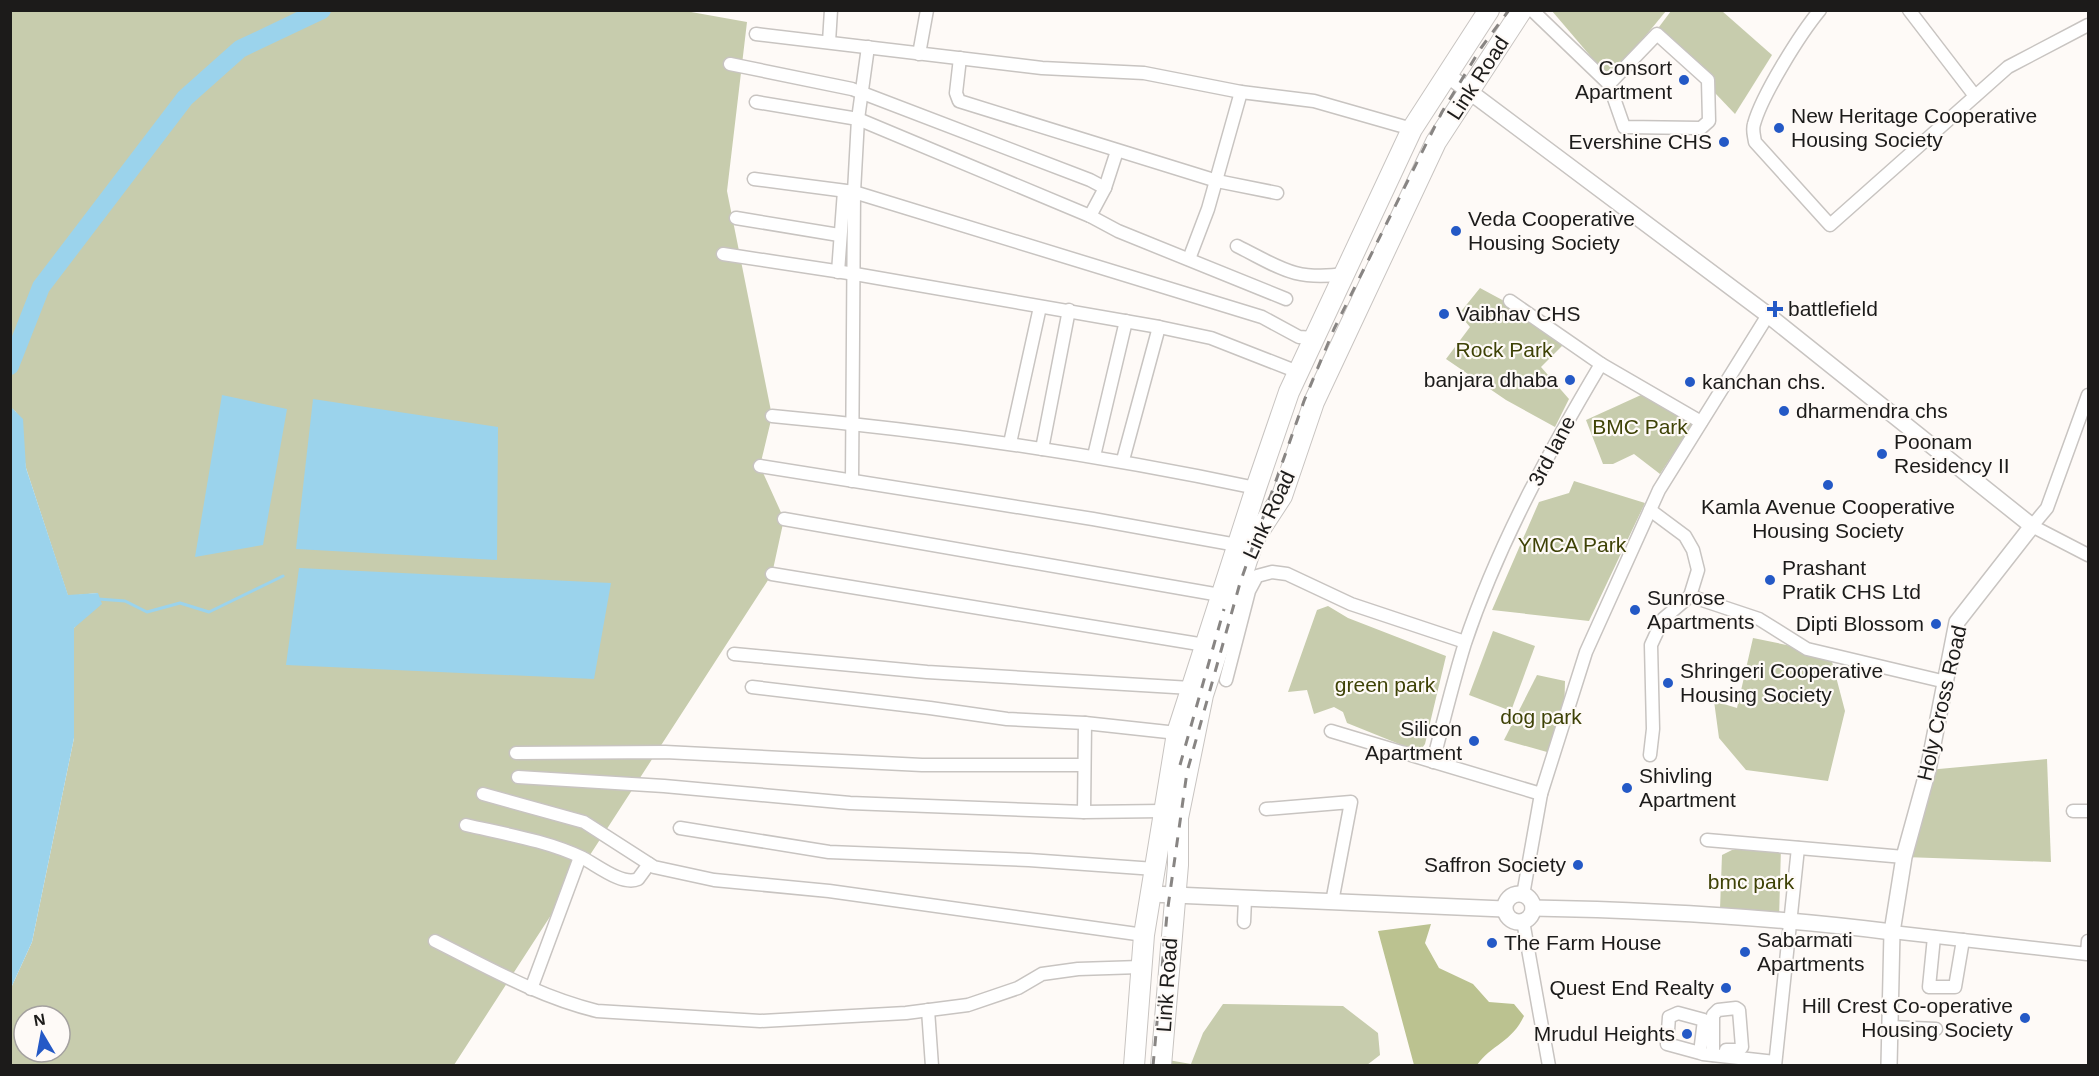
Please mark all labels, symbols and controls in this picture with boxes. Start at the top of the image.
street label: Link Road [1442,32,1513,124]
place label: Consort Apartment [1575,56,1672,103]
marker: Consort Apartment [1677,73,1691,87]
place label: New Heritage Cooperative Housing Society [1791,104,2037,151]
marker: New Heritage Cooperative Housing Society [1772,121,1786,135]
place label: Evershine CHS [1568,130,1712,153]
marker: Evershine CHS [1717,135,1731,149]
place label: Veda Cooperative Housing Society [1468,207,1635,254]
marker: Veda Cooperative Housing Society [1449,224,1463,238]
place label: battlefield [1788,297,1878,320]
marker: battlefield [1766,300,1784,318]
place label: Vaibhav CHS [1456,302,1581,325]
marker: Vaibhav CHS [1437,307,1451,321]
park label: Rock Park [1456,338,1553,361]
place label: banjara dhaba [1424,368,1558,391]
place label: kanchan chs. [1702,370,1826,393]
marker: banjara dhaba [1563,373,1577,387]
marker: kanchan chs. [1683,375,1697,389]
place label: dharmendra chs [1796,399,1948,422]
marker: dharmendra chs [1777,404,1791,418]
street label: 3rd lane [1524,412,1580,490]
park label: BMC Park [1592,415,1688,438]
place label: Poonam Residency II [1894,430,2010,477]
marker: Poonam Residency II [1875,447,1889,461]
street label: Link Road [1238,467,1299,563]
marker: Kamla Avenue Cooperative Housing Society [1821,478,1835,492]
place label: Kamla Avenue Cooperative Housing Society [1701,495,1955,542]
park label: YMCA Park [1518,533,1627,556]
place label: Prashant Pratik CHS Ltd [1782,556,1921,603]
marker: Prashant Pratik CHS Ltd [1763,573,1777,587]
place label: Sunrose Apartments [1647,586,1754,633]
marker: Sunrose Apartments [1628,603,1642,617]
place label: Dipti Blossom [1796,612,1924,635]
marker: Dipti Blossom [1929,617,1943,631]
street label: Holy Cross Road [1912,623,1971,783]
place label: Shringeri Cooperative Housing Society [1680,659,1883,706]
park label: green park [1335,673,1436,696]
marker: Shringeri Cooperative Housing Society [1661,676,1675,690]
park label: dog park [1500,705,1582,728]
place label: Silicon Apartment [1365,717,1462,764]
marker: Silicon Apartment [1467,734,1481,748]
place label: Shivling Apartment [1639,764,1736,811]
marker: Shivling Apartment [1620,781,1634,795]
place label: Saffron Society [1424,853,1566,876]
marker: Saffron Society [1571,858,1585,872]
park label: bmc park [1708,870,1795,893]
place label: Sabarmati Apartments [1757,928,1864,975]
place label: The Farm House [1504,931,1662,954]
marker: The Farm House [1485,936,1499,950]
street label: Link Road [1152,937,1181,1033]
marker: Sabarmati Apartments [1738,945,1752,959]
place label: Quest End Realty [1549,976,1714,999]
marker: Quest End Realty [1719,981,1733,995]
place label: Hill Crest Co-operative Housing Society [1802,994,2013,1041]
north arrow [12,1004,72,1064]
text: N [32,1010,47,1029]
marker: Hill Crest Co-operative Housing Society [2018,1011,2032,1025]
place label: Mrudul Heights [1534,1022,1675,1045]
marker: Mrudul Heights [1680,1027,1694,1041]

